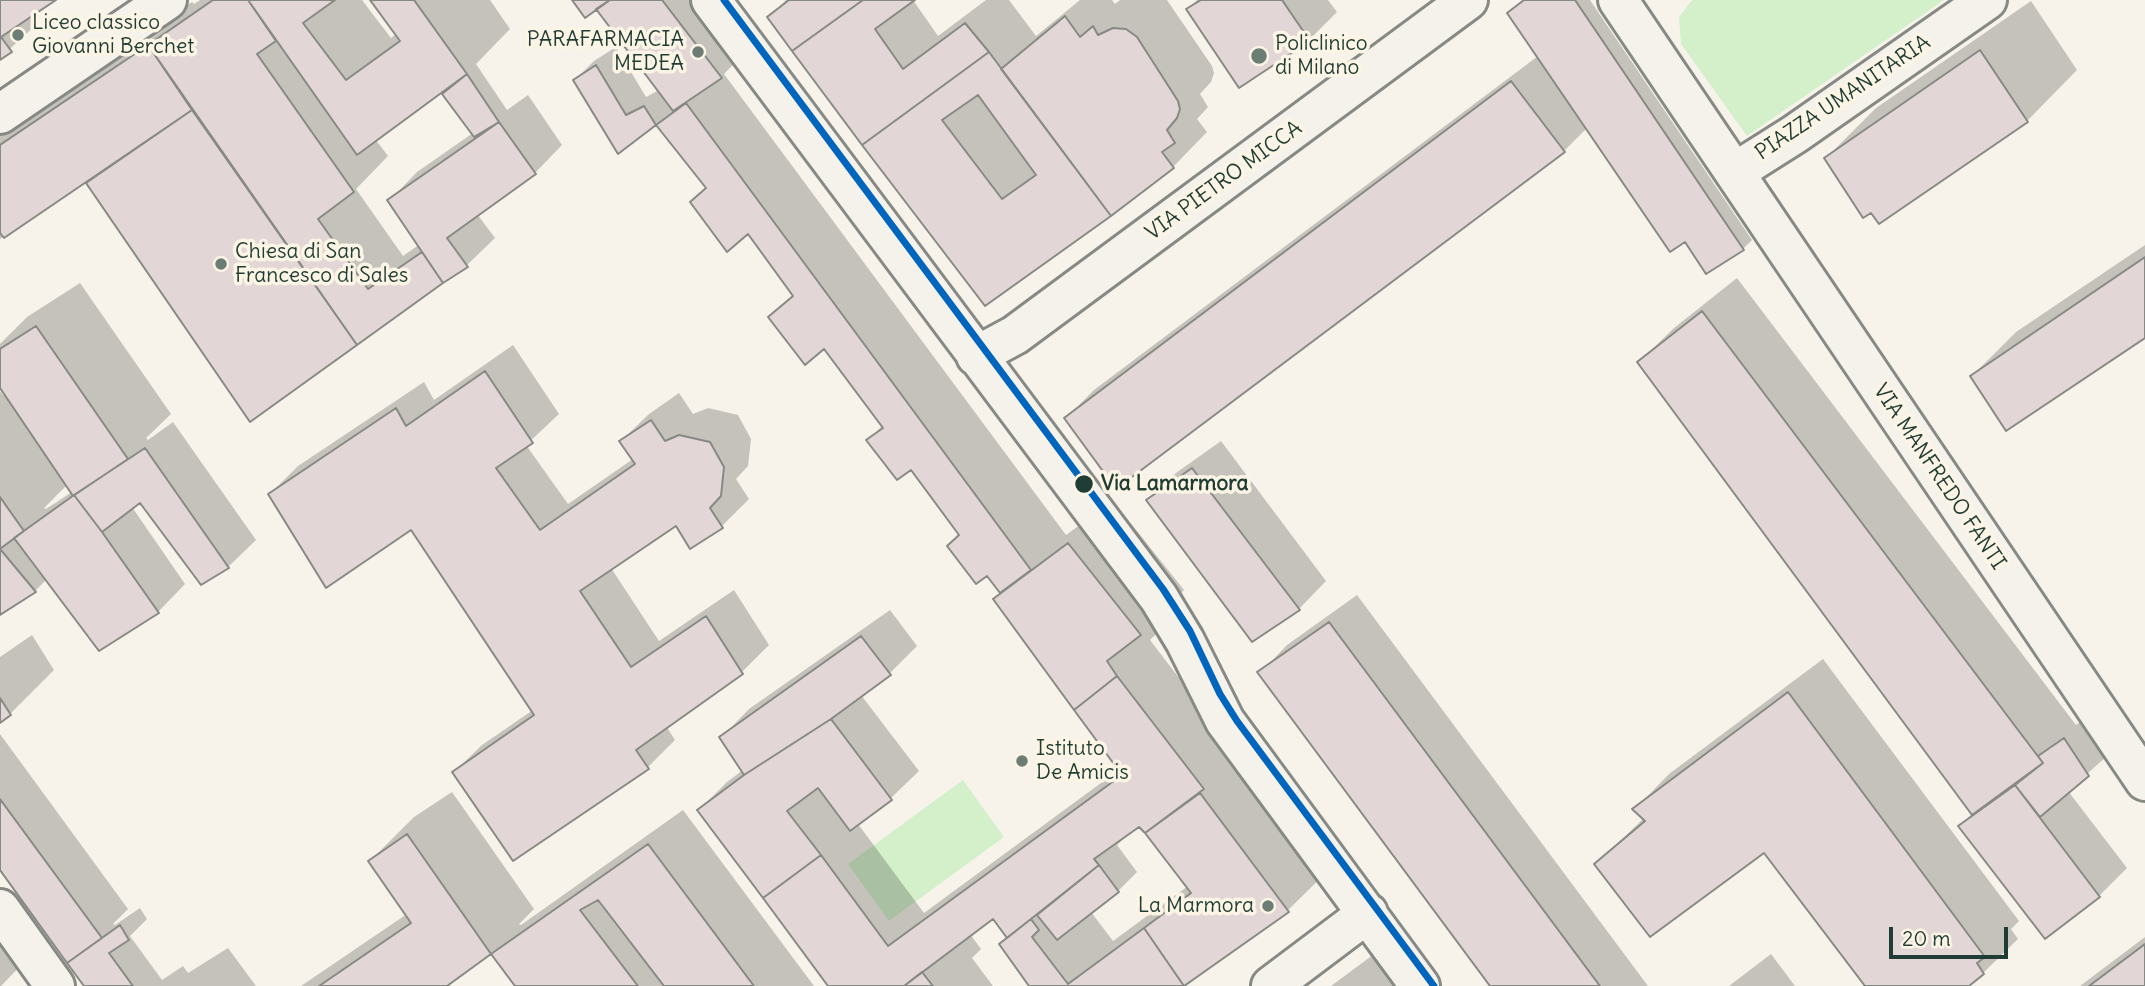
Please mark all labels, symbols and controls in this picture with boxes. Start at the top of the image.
place label: Liceo classico Giovanni Berchet [32,10,194,60]
marker: Liceo classico Giovanni Berchet [10,27,26,43]
place label: PARAFARMACIA MEDEA [527,27,684,77]
street label: PIAZZA UMANITARIA [1751,30,1935,166]
place label: Policlinico di Milano [1275,31,1368,81]
marker: PARAFARMACIA MEDEA [690,44,706,60]
marker: Policlinico di Milano [1249,46,1269,66]
street label: VIA PIETRO MICCA [1141,116,1307,246]
place label: Chiesa di San Francesco di Sales [235,239,408,289]
marker: Chiesa di San Francesco di Sales [213,256,229,272]
street label: VIA MANFREDO FANTI [1867,379,2011,575]
place label: Via Lamarmora [1101,471,1249,497]
marker: Via Lamarmora [1073,473,1095,495]
place label: Istituto De Amicis [1036,736,1129,786]
marker: Istituto De Amicis [1014,753,1030,769]
place label: La Marmora [1138,893,1254,919]
marker: La Marmora [1260,898,1276,914]
scale bar [1893,912,2012,956]
text: 20 m [1902,925,1951,952]

